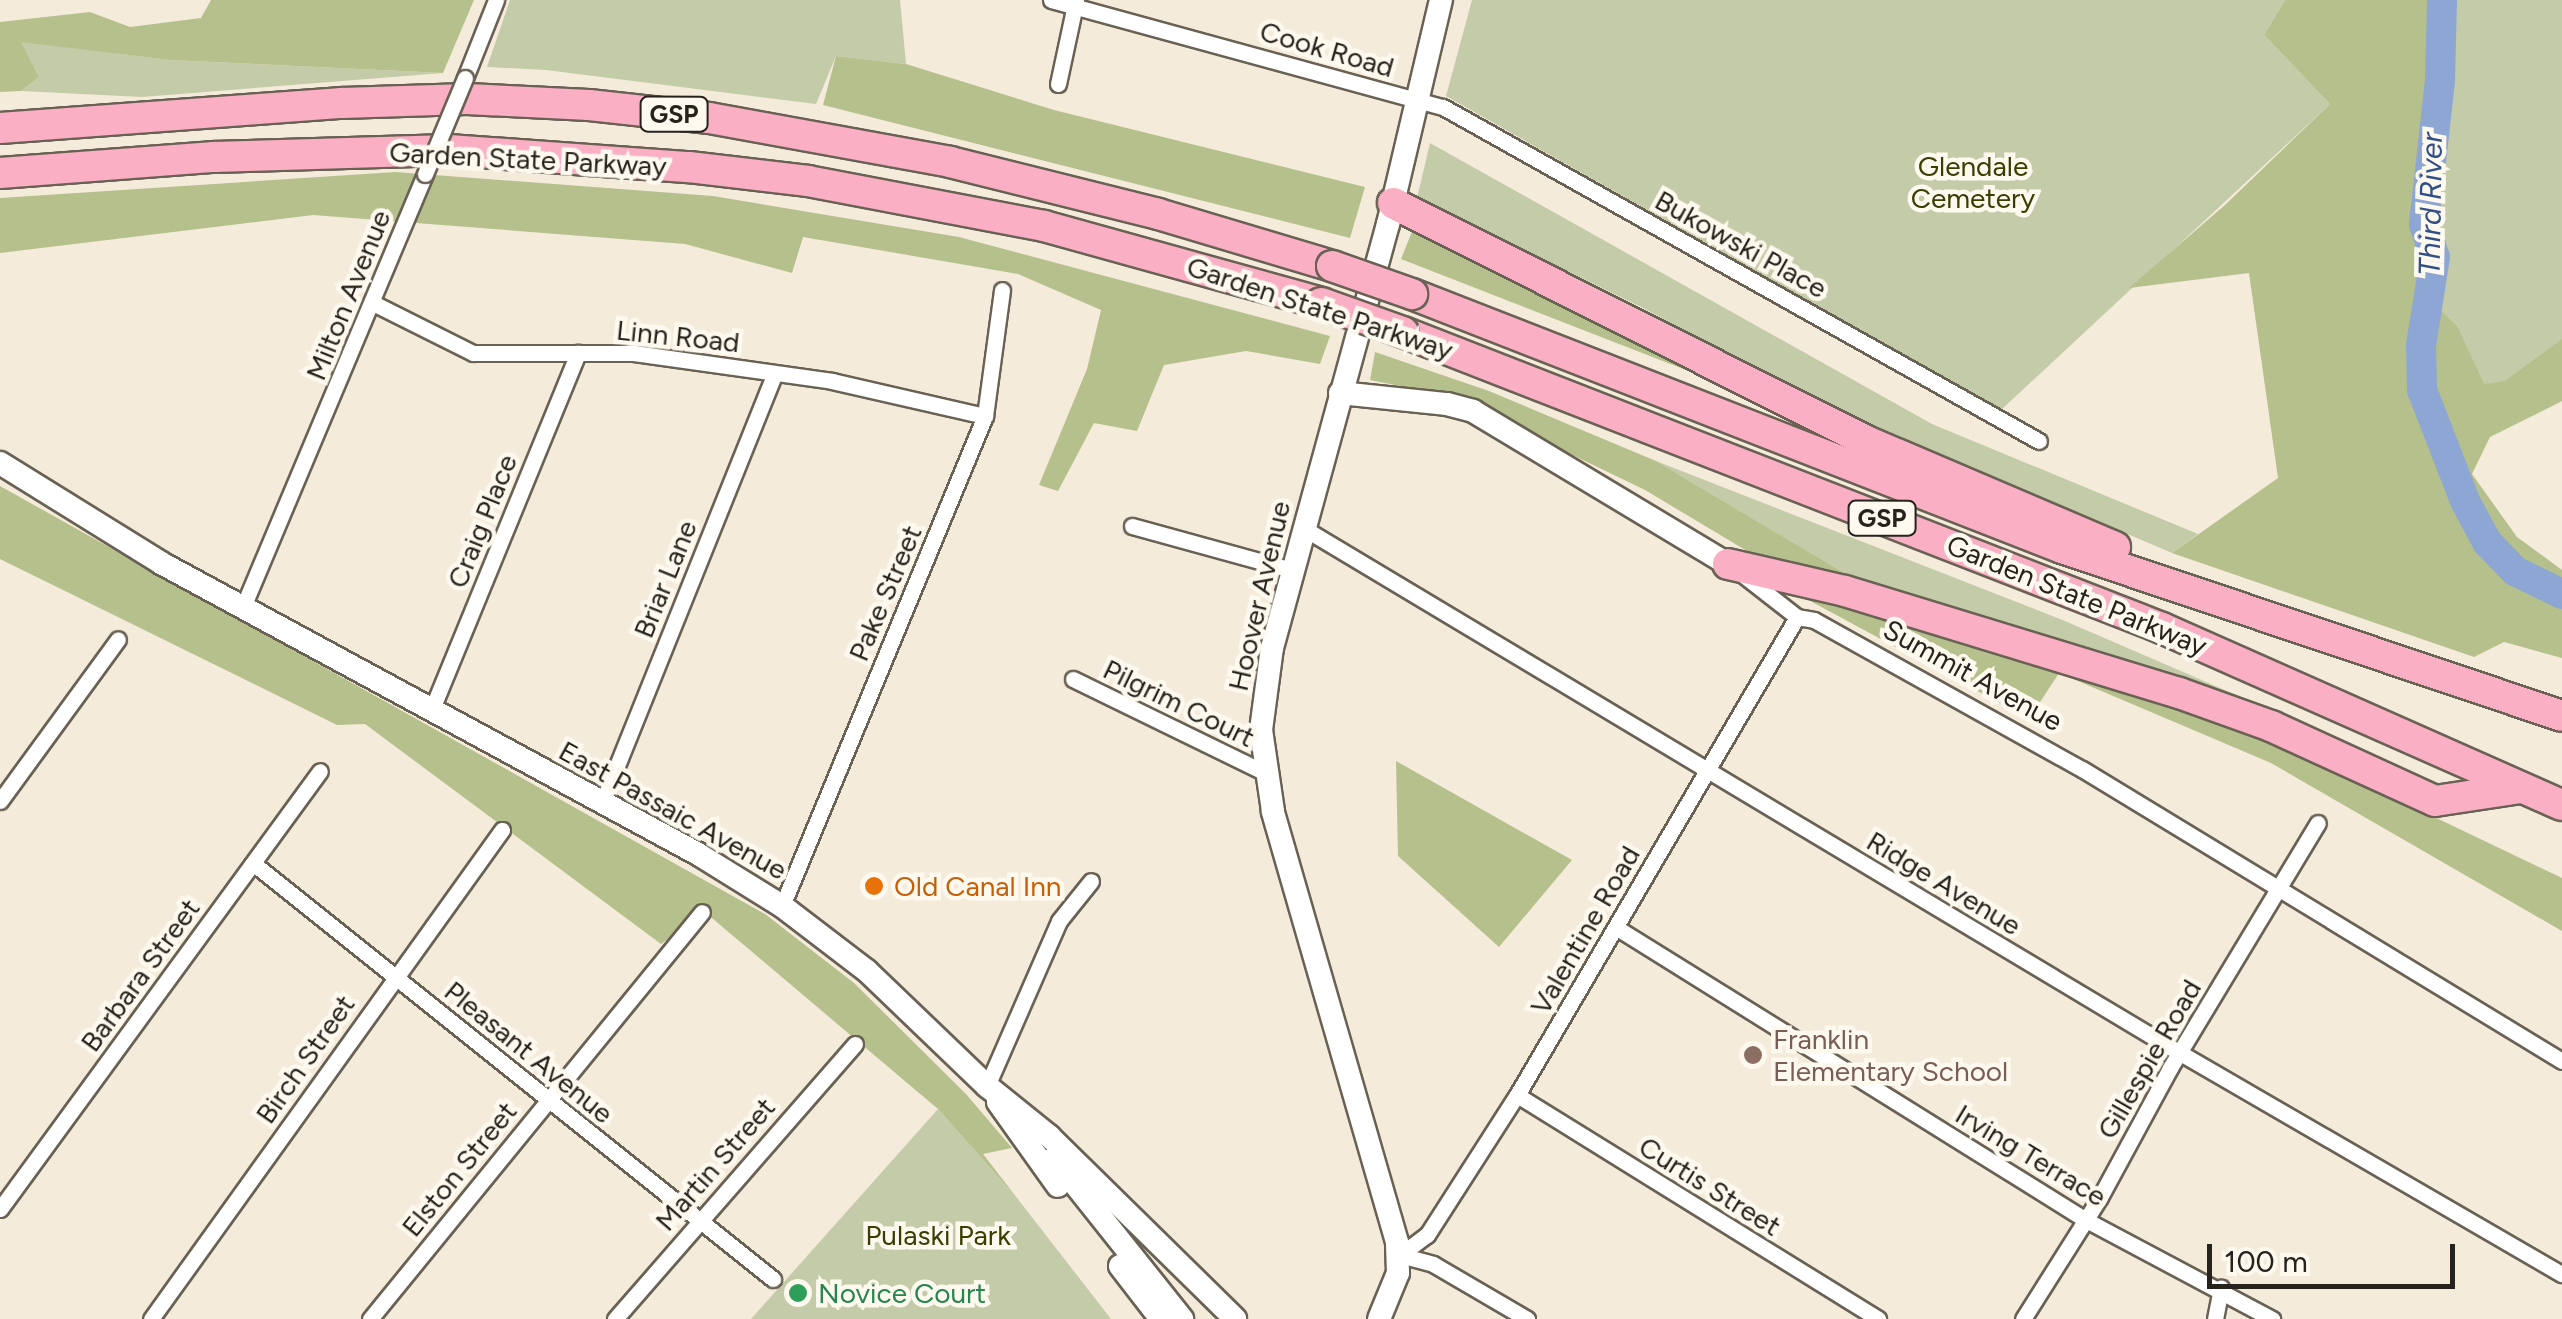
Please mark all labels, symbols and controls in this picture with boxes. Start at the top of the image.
street label: Cook Road [1256,14,1398,84]
road number: GSP [639,94,709,134]
water label: Third River [2412,132,2450,276]
street label: Garden State Parkway [388,135,668,183]
park label: Glendale Cemetery [1911,149,2035,215]
street label: Bukowski Place [1649,183,1833,305]
street label: Milton Avenue [299,205,397,385]
street label: Garden State Parkway [1183,249,1457,367]
street label: Linn Road [615,313,741,359]
street label: Craig Place [440,449,524,593]
street label: Hoover Avenue [1221,498,1297,694]
road number: GSP [1847,498,1917,538]
street label: Briar Lane [626,515,704,643]
street label: Pake Street [841,520,929,666]
street label: Garden State Parkway [1942,527,2212,663]
street label: Summit Avenue [1878,612,2068,738]
street label: Pilgrim Court [1098,652,1260,754]
street label: East Passaic Avenue [553,733,793,887]
street label: Ridge Avenue [1861,824,2027,942]
street label: Valentine Road [1523,840,1647,1020]
place label: Old Canal Inn [894,869,1061,903]
marker: Old Canal Inn [863,875,885,897]
street label: Barbara Street [73,892,207,1058]
street label: Gillespie Road [2090,973,2208,1145]
street label: Pleasant Avenue [438,974,620,1130]
street label: Birch Street [248,988,362,1130]
place label: Franklin Elementary School [1773,1022,2008,1088]
marker: Franklin Elementary School [1742,1044,1764,1066]
street label: Martin Street [648,1091,782,1237]
street label: Elston Street [395,1095,523,1243]
street label: Irving Terrace [1950,1097,2112,1213]
street label: Curtis Street [1633,1129,1787,1243]
park label: Pulaski Park [865,1218,1011,1252]
scale bar [2212,1224,2460,1286]
text: 100 m [2224,1243,2308,1280]
place label: Novice Court [818,1276,986,1310]
marker: Novice Court [787,1282,809,1304]

